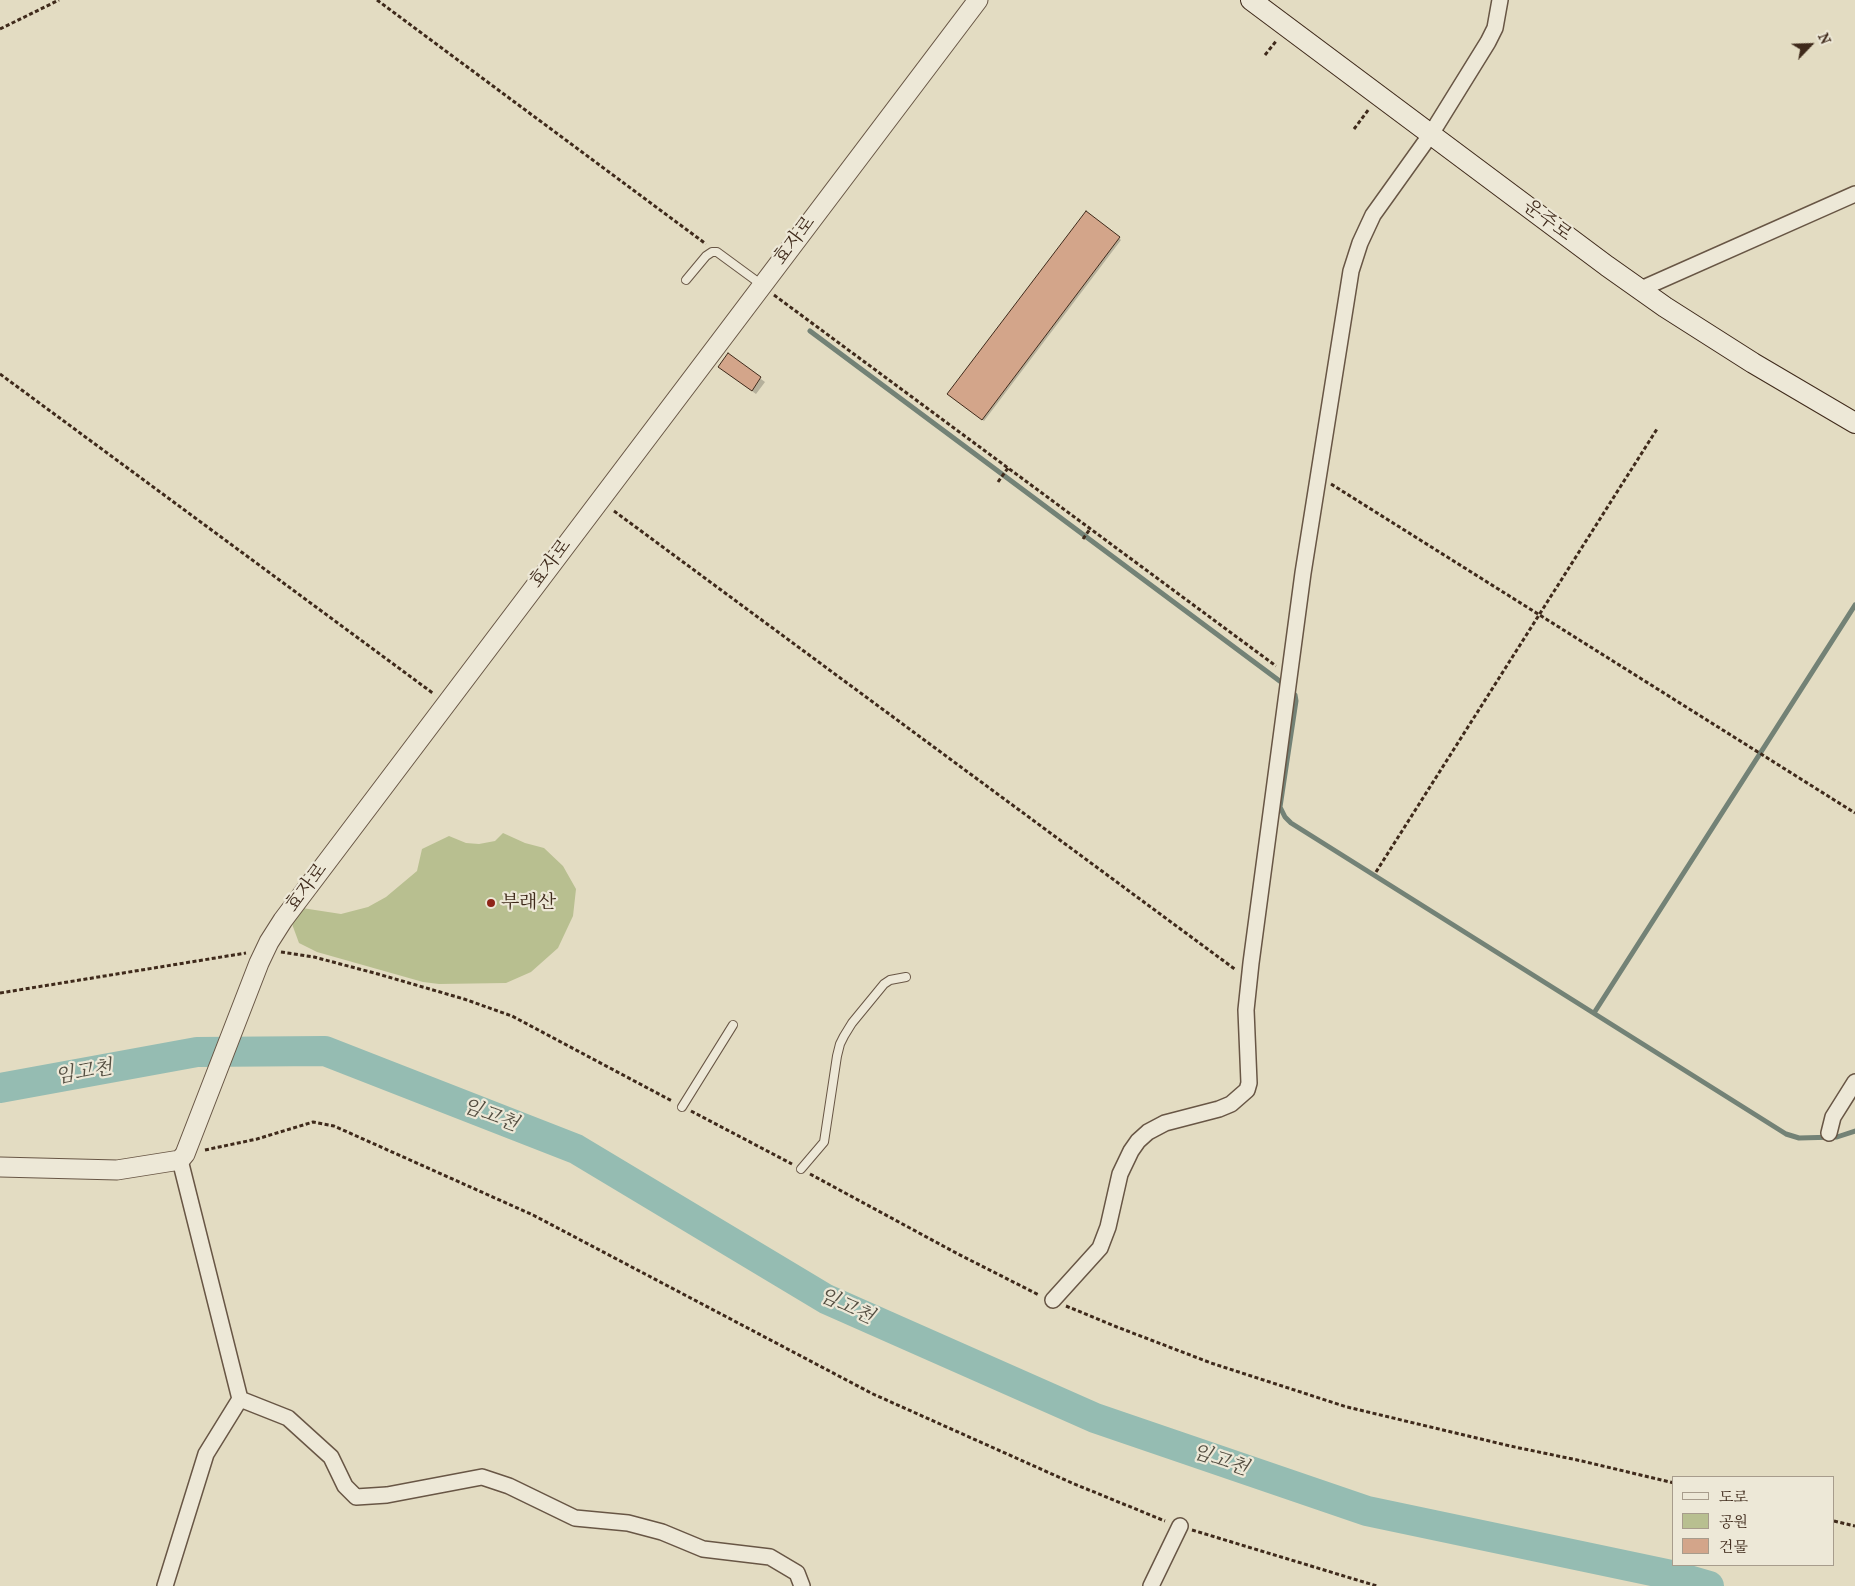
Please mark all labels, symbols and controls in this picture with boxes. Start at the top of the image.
north arrow [1785,20,1835,70]
text: N [1814,30,1834,47]
street label: 운주로 [1518,195,1576,247]
street label: 효자로 [769,212,821,270]
street label: 효자로 [525,535,577,593]
street label: 효자로 [281,859,333,917]
place label: 부래산 [501,892,556,914]
marker: 부래산 [485,897,497,909]
water label: 임고천 [53,1056,115,1090]
water label: 임고천 [459,1094,521,1138]
water label: 임고천 [815,1284,877,1330]
water label: 임고천 [1189,1440,1251,1482]
legend [1672,1476,1835,1566]
text: 도로 [1719,1488,1748,1506]
text: 공원 [1719,1513,1748,1531]
text: 건물 [1719,1538,1748,1556]

